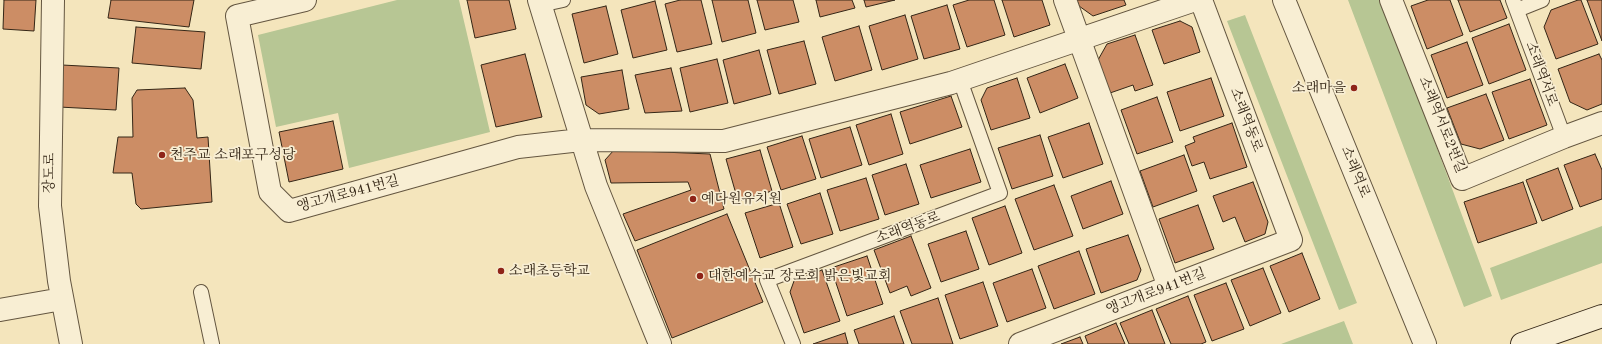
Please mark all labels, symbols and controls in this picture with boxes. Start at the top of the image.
street label: 소래역서로 [1522,39,1560,109]
street label: 소래역서로2번길 [1415,74,1469,176]
place label: 소래마을 [1292,80,1346,96]
marker: 소래마을 [1349,83,1359,93]
street label: 소래역동로 [1226,85,1266,155]
street label: 소래역로 [1337,144,1373,200]
place label: 천주교 소래포구성당 [170,147,296,163]
marker: 천주교 소래포구성당 [157,150,167,160]
street label: 장도로 [41,153,59,193]
street label: 앵고개로941번길 [295,172,401,216]
place label: 예다원유치원 [701,191,782,207]
marker: 예다원유치원 [688,194,698,204]
street label: 소래역동로 [873,209,943,247]
place label: 소래초등학교 [509,263,590,279]
street label: 앵고개로941번길 [1104,265,1208,319]
marker: 소래초등학교 [496,266,506,276]
place label: 대한예수교 장로회 밝은빛교회 [708,268,892,284]
marker: 대한예수교 장로회 밝은빛교회 [695,271,705,281]

